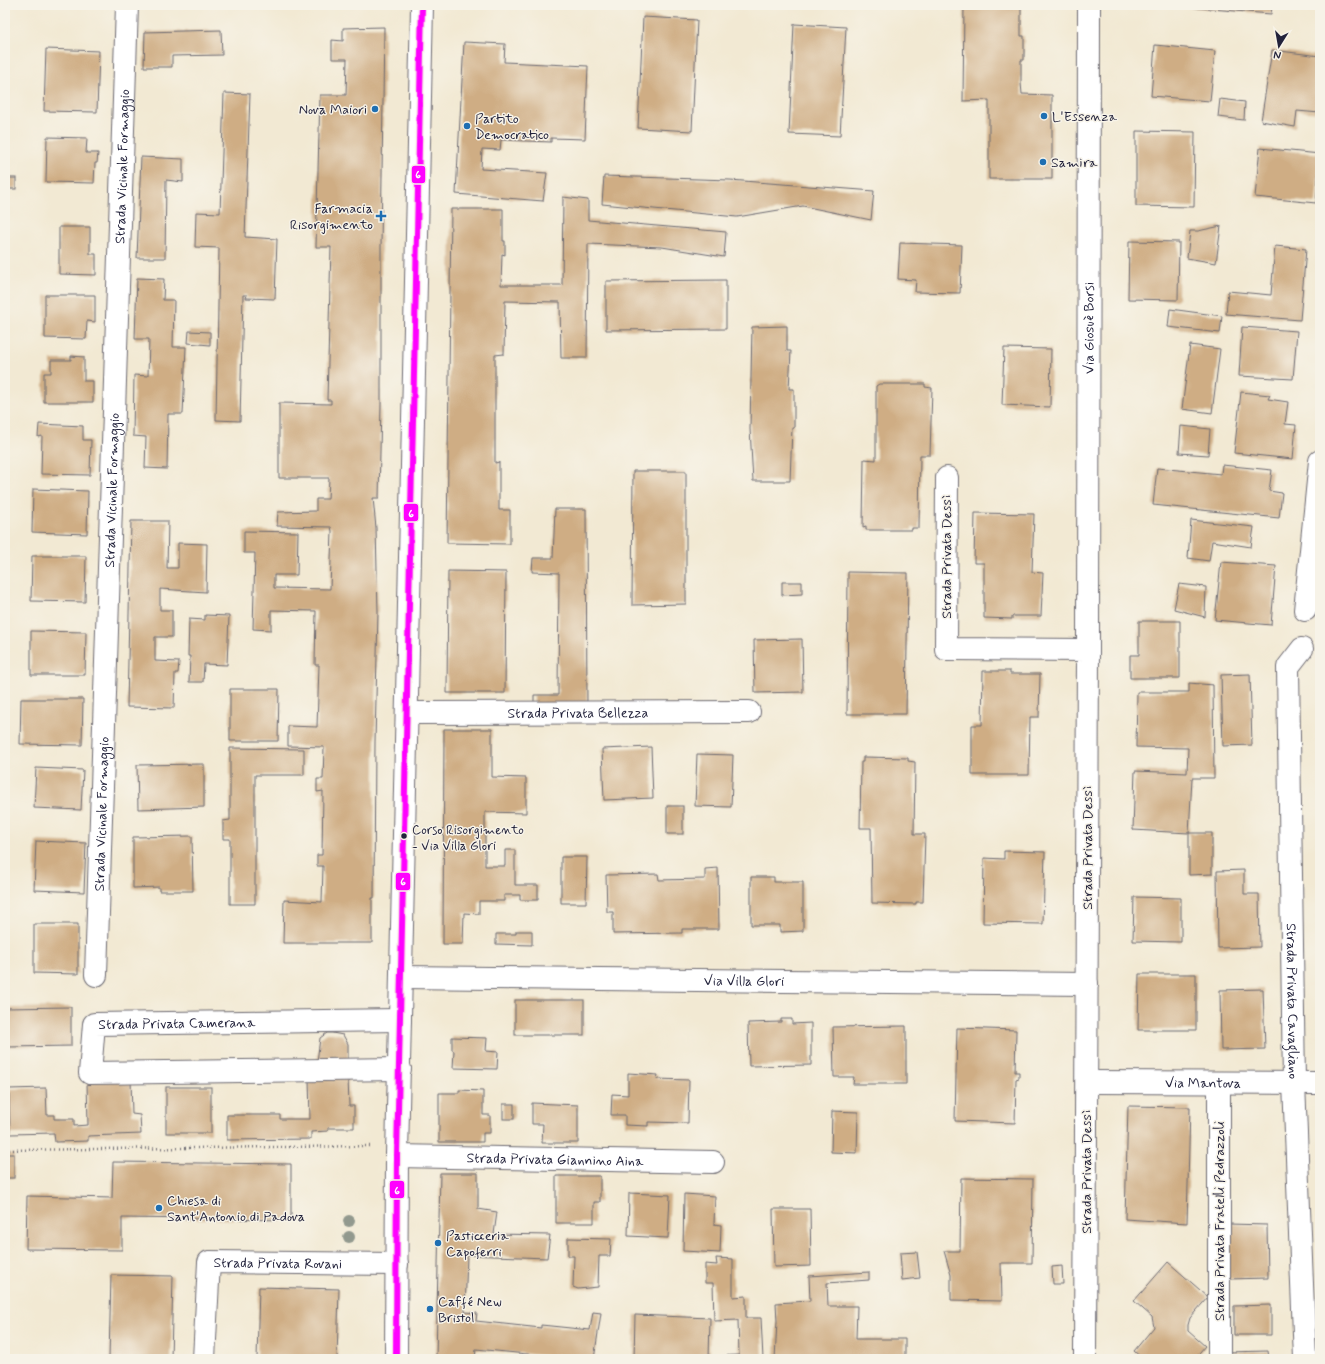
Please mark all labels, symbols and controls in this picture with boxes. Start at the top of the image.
north arrow [1259,26,1299,66]
text: N [1272,47,1282,62]
street label: Strada Vicinale Formaggio [111,89,135,244]
place label: Nova Maiori [299,101,367,119]
marker: Nova Maiori [370,104,380,114]
place label: L'Essenza [1052,108,1117,126]
place label: Partito Democratico [475,110,549,144]
marker: L'Essenza [1039,111,1049,121]
marker: Partito Democratico [462,121,472,131]
place label: Samira [1051,154,1098,172]
marker: Samira [1038,157,1048,167]
line badge: 6 [411,165,426,184]
text: 6 [415,168,421,182]
place label: Farmacia Risorgimento [290,200,373,234]
marker: Farmacia Risorgimento [376,211,386,221]
street label: Via Giosuè Borsi [1080,282,1099,374]
street label: Strada Vicinale Formaggio [101,413,124,568]
street label: Strada Privata Dessì [938,495,956,619]
line badge: 6 [403,503,419,522]
text: 6 [408,507,414,521]
street label: Strada Privata Bellezza [508,704,649,723]
street label: Strada Vicinale Formaggio [91,736,114,892]
street label: Strada Privata Dessì [1079,786,1097,910]
place label: Corso Risorgimento - Via Villa Glori [412,822,524,855]
marker: Corso Risorgimento - Via Villa Glori [399,831,409,841]
line badge: 6 [395,872,411,891]
text: 6 [400,875,406,889]
street label: Strada Privata Cavagliano [1281,923,1302,1080]
street label: Via Villa Glori [704,972,784,991]
street label: Strada Privata Camerana [98,1014,256,1034]
street label: Via Mantova [1165,1074,1241,1093]
street label: Strada Privata Dessì [1078,1110,1096,1234]
street label: Strada Privata Fratelli Pedrazzoli [1211,1121,1229,1321]
street label: Strada Privata Giannino Aina [466,1149,644,1171]
line badge: 6 [389,1180,405,1199]
text: 6 [394,1184,400,1198]
place label: Chiesa di Sant'Antonio di Padova [167,1192,305,1226]
marker: Chiesa di Sant'Antonio di Padova [154,1203,164,1213]
place label: Pasticceria Capoferri [446,1227,509,1261]
marker: Pasticceria Capoferri [433,1238,443,1248]
street label: Strada Privata Rovani [214,1254,342,1273]
place label: Caffé New Bristol [438,1293,502,1327]
marker: Caffé New Bristol [425,1304,435,1314]

